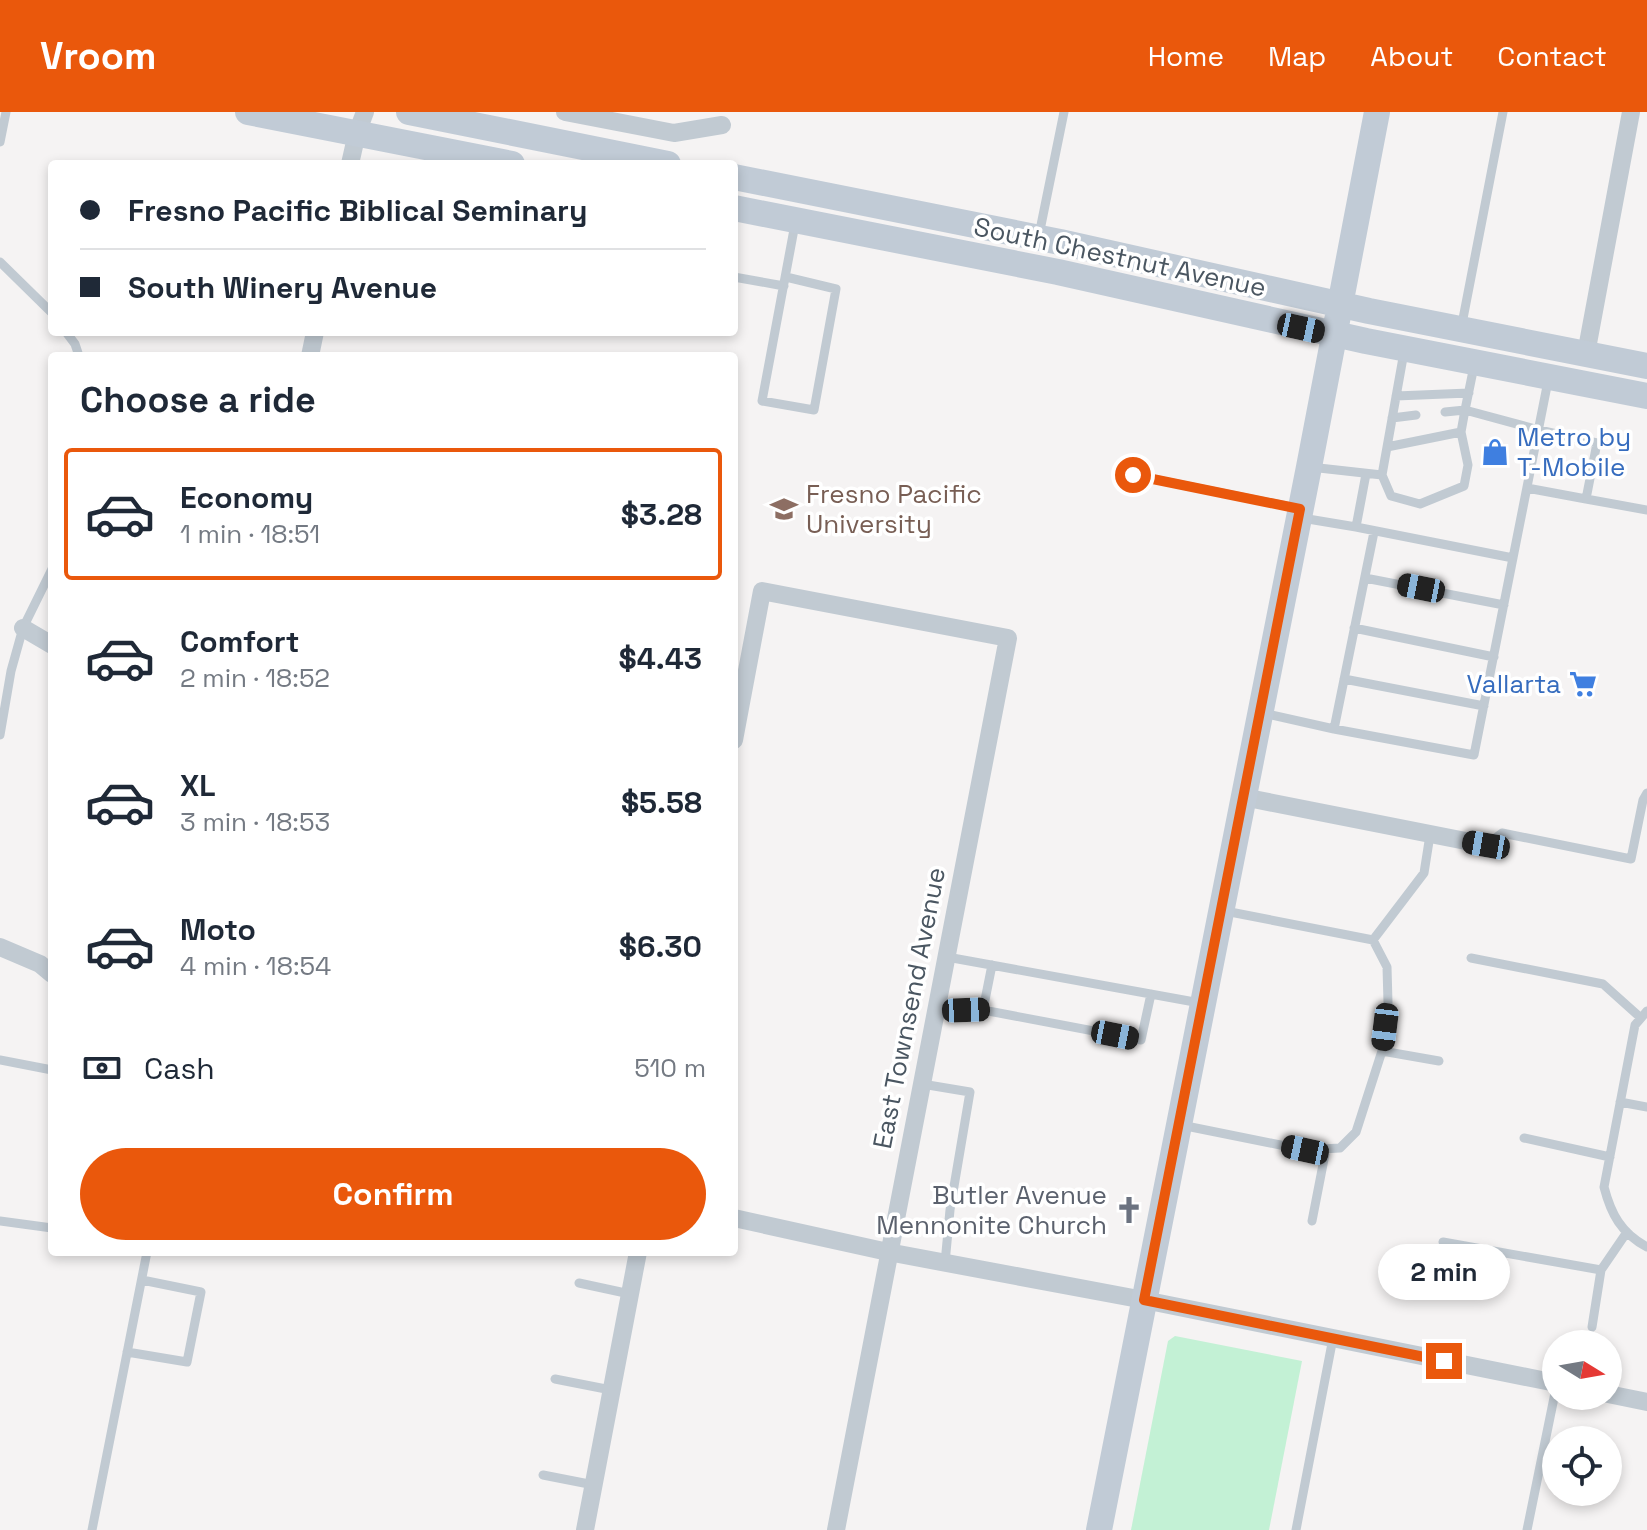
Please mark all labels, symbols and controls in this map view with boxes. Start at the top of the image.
text: Vroom [40,32,157,80]
text: Home [1148,38,1224,74]
text: Map [1268,38,1326,74]
text: About [1370,38,1453,74]
text: Contact [1497,38,1607,74]
text: Fresno Pacific Biblical Seminary [128,191,587,230]
street label: South Chestnut Avenue [971,209,1269,305]
text: South Winery Avenue [128,268,437,307]
car [1275,311,1327,345]
text: Choose a ride [80,377,316,423]
place label: Metro by T-Mobile [1517,420,1631,484]
shop icon: Metro by T-Mobile [1480,437,1510,467]
route start [1115,457,1151,493]
place label: Fresno Pacific University [806,477,982,541]
icon: car [84,478,156,550]
text: Economy [180,478,313,517]
school or university icon: Fresno Pacific University [769,494,799,524]
text: $3.28 [621,495,702,534]
text: 1 min · 18:51 [180,517,320,551]
car [1395,572,1447,604]
icon: car [84,622,156,694]
text: Comfort [180,622,299,661]
text: $4.43 [618,639,702,678]
text: 2 min · 18:52 [180,661,330,695]
place label: Vallarta [1467,667,1561,701]
supermarket icon: Vallarta [1568,669,1598,699]
icon: car [84,766,156,838]
text: XL [180,766,216,805]
text: $5.58 [621,783,702,822]
text: 3 min · 18:53 [180,805,330,839]
car [1460,829,1512,861]
street label: East Townsend Avenue [865,864,953,1152]
icon: car [84,910,156,982]
text: Moto [180,910,256,949]
text: $6.30 [619,927,702,966]
text: 4 min · 18:54 [180,949,331,983]
car [942,997,990,1023]
car [1370,1002,1400,1052]
car [1089,1019,1141,1051]
icon: cash [80,1046,124,1090]
text: Cash [144,1049,215,1088]
text: 510 m [634,1051,706,1085]
car [1279,1133,1331,1167]
button: Confirm [80,1148,706,1240]
place label: Butler Avenue Mennonite Church [876,1178,1107,1242]
church icon: Butler Avenue Mennonite Church [1114,1195,1144,1225]
callout: 2 min [1378,1245,1510,1301]
text: 2 min [1410,1255,1478,1289]
north arrow [1542,1330,1622,1410]
map controls [1542,1330,1622,1506]
route end [1426,1343,1462,1379]
button: locate [1542,1426,1622,1506]

